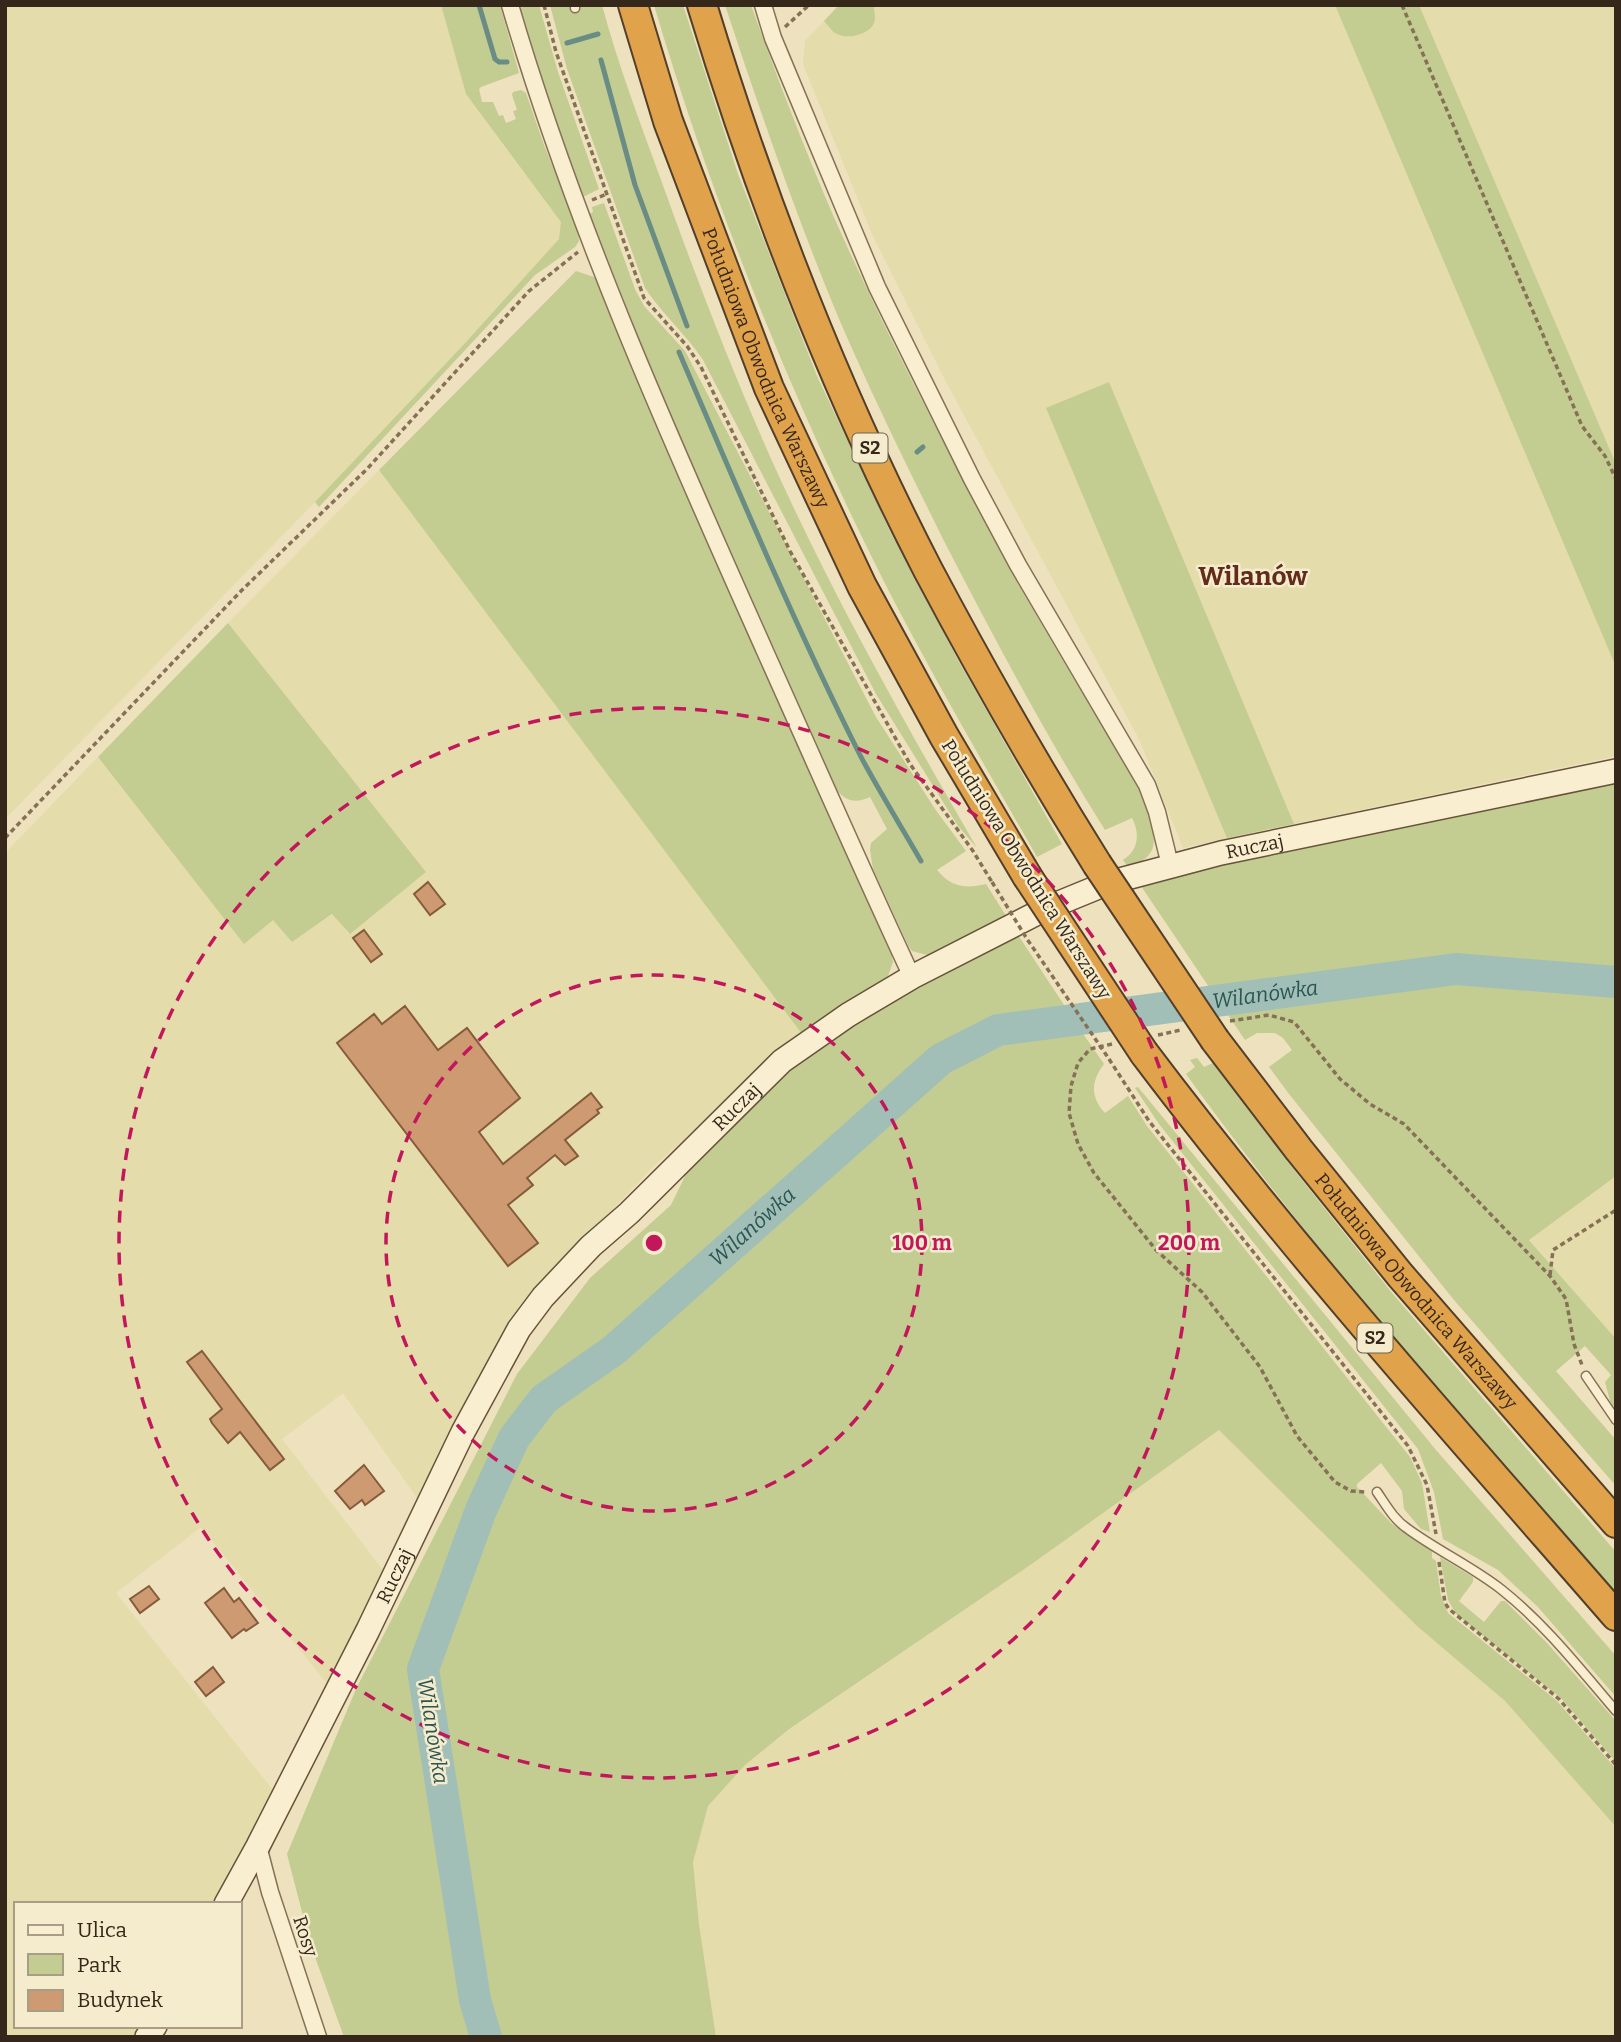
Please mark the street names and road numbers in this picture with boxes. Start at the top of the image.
street label: Południowa Obwodnica Warszawy [697,225,835,513]
road number: S2 [852,434,888,462]
street label: Południowa Obwodnica Warszawy [937,735,1117,1004]
street label: Ruczaj [1224,829,1285,864]
street label: Ruczaj [708,1078,765,1136]
street label: Południowa Obwodnica Warszawy [1310,1168,1523,1415]
road number: S2 [1358,1324,1392,1352]
street label: Ruczaj [372,1544,418,1607]
street label: Rosy [288,1913,323,1960]

